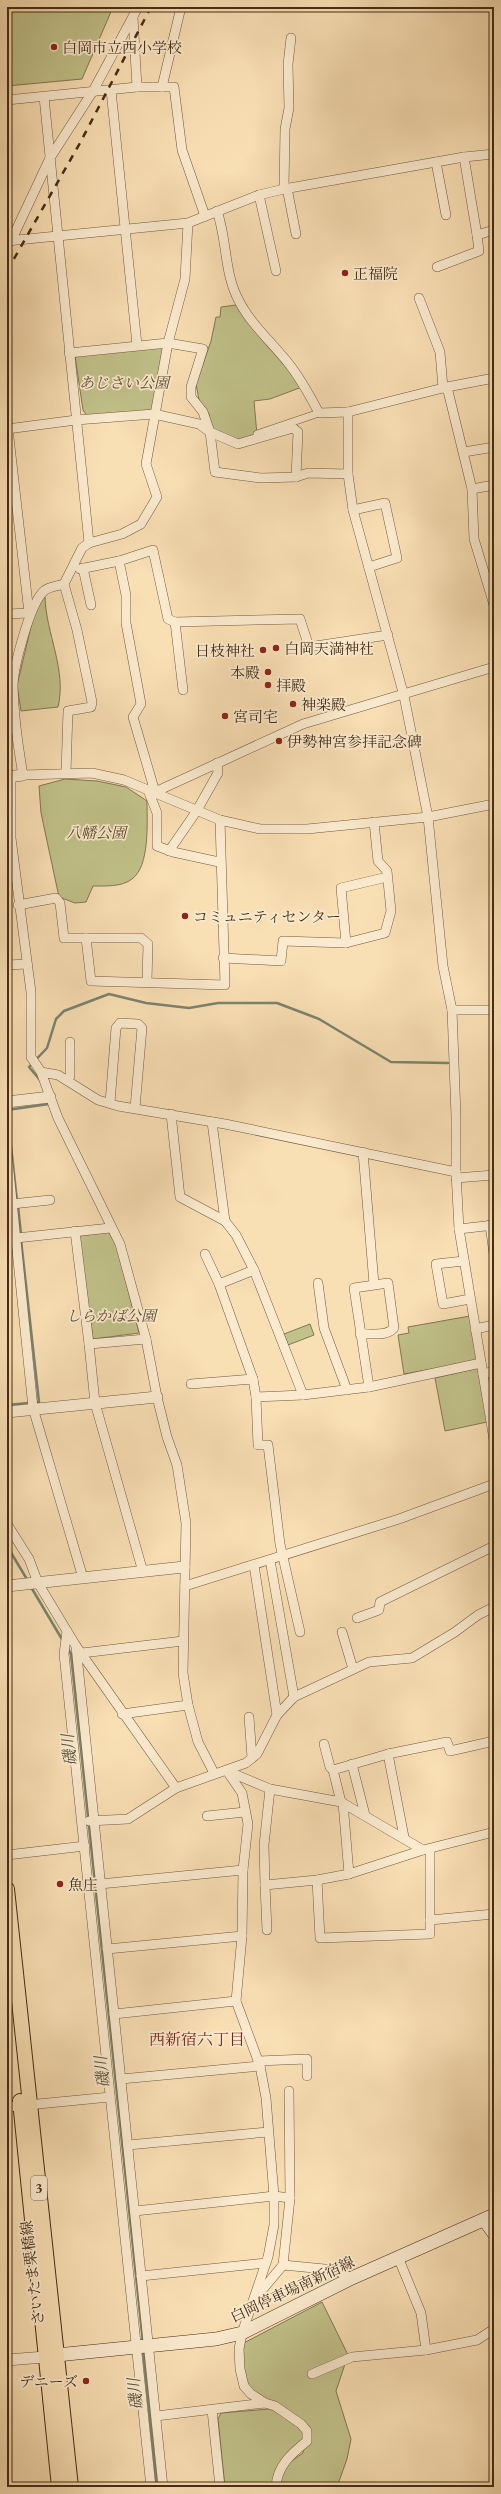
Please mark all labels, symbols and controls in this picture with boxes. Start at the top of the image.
place label: 白岡市立西小学校 [62,38,182,57]
marker: 白岡市立西小学校 [49,42,59,52]
place label: 正福院 [353,264,398,283]
marker: 正福院 [340,268,350,278]
park label: あじさい公園 [79,373,172,392]
place label: 白岡天満神社 [284,639,374,658]
place label: 日枝神社 [195,641,255,660]
marker: 白岡天満神社 [271,643,281,653]
marker: 日枝神社 [258,645,268,655]
place label: 本殿 [230,663,260,682]
marker: 本殿 [263,667,273,677]
place label: 拝殿 [276,676,306,695]
marker: 拝殿 [263,680,273,690]
place label: 神楽殿 [301,695,346,714]
marker: 神楽殿 [288,699,298,709]
place label: 宮司宅 [233,707,278,726]
marker: 宮司宅 [220,711,230,721]
place label: 伊勢神宮参拝記念碑 [287,732,422,751]
marker: 伊勢神宮参拝記念碑 [274,736,284,746]
park label: 八幡公園 [66,823,129,842]
place label: コミュニティセンター [193,907,341,926]
marker: コミュニティセンター [180,911,190,921]
park label: しらかば公園 [66,1306,159,1325]
water label: 磯川 [57,1731,81,1767]
place label: 魚庄 [68,1875,98,1894]
marker: 魚庄 [55,1879,65,1889]
district label: 西新宿六丁目 [149,2029,245,2050]
water label: 磯川 [90,2053,114,2089]
road number: 3 [31,2176,47,2200]
street label: さいたま栗橋線 [16,2220,48,2326]
street label: 白岡停車場南新宿線 [227,2252,357,2326]
place label: デニーズ [19,2372,78,2391]
water label: 磯川 [123,2375,147,2411]
marker: デニーズ [81,2376,91,2386]

